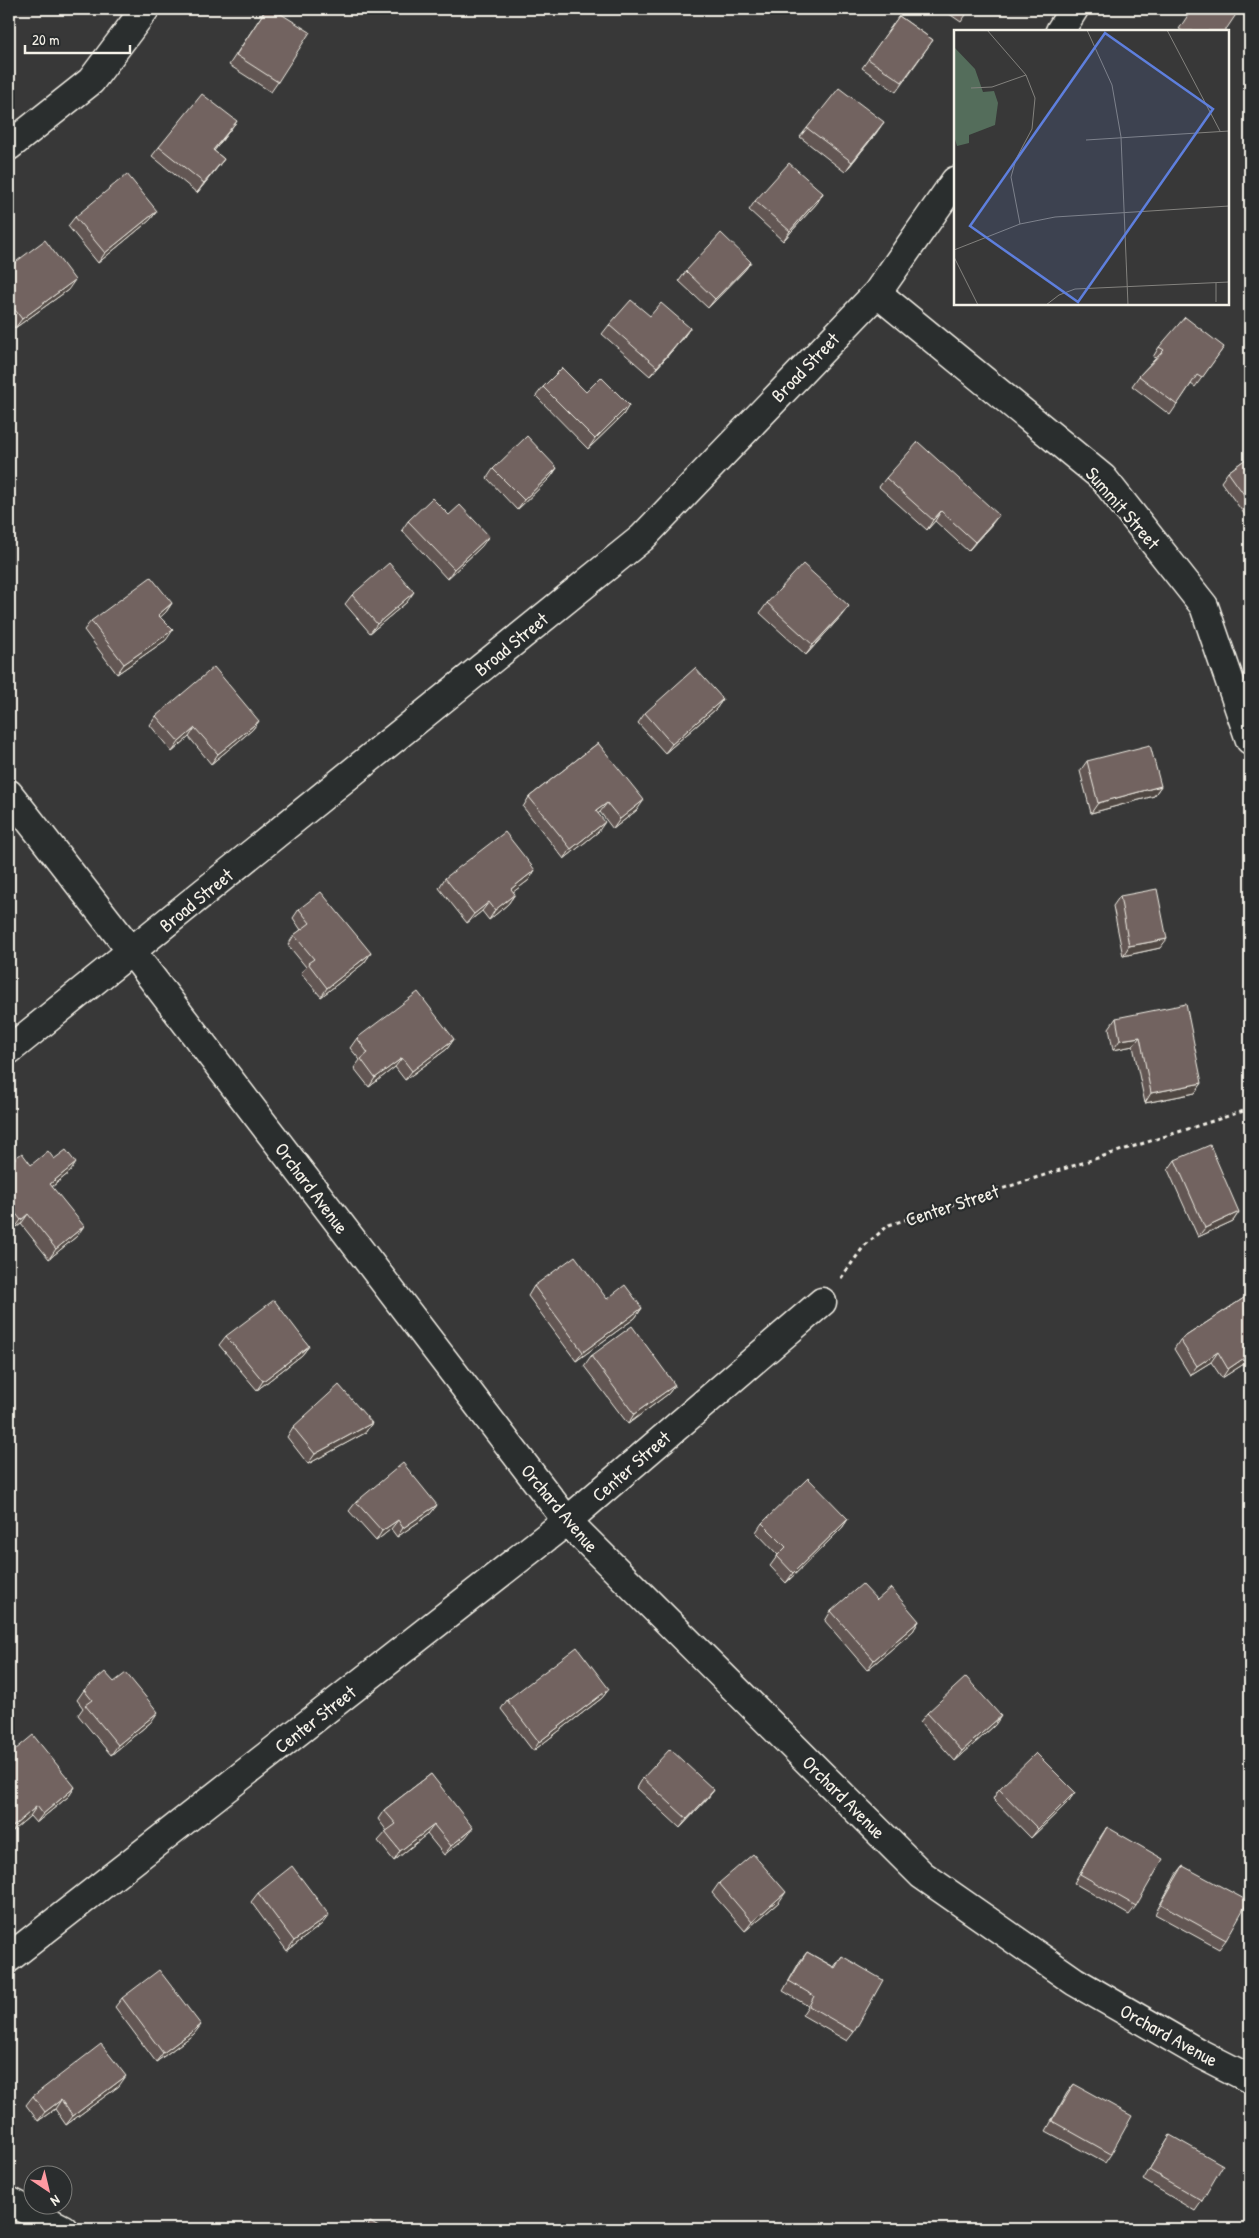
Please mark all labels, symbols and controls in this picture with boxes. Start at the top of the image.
scale bar [25,22,130,54]
text: 20 m [32,29,59,50]
inset map [954,30,1229,305]
street label: Broad Street [765,326,845,408]
street label: Summit Street [1080,461,1166,555]
street label: Broad Street [469,606,554,682]
street label: Broad Street [154,862,239,938]
street label: Orchard Avenue [269,1137,355,1239]
street label: Center Street [902,1178,1002,1232]
street label: Center Street [586,1424,676,1507]
street label: Orchard Avenue [515,1458,605,1558]
street label: Center Street [269,1679,361,1759]
street label: Orchard Avenue [797,1750,892,1845]
street label: Orchard Avenue [1115,1997,1223,2073]
north arrow [22,2166,72,2216]
text: N [47,2191,64,2211]

